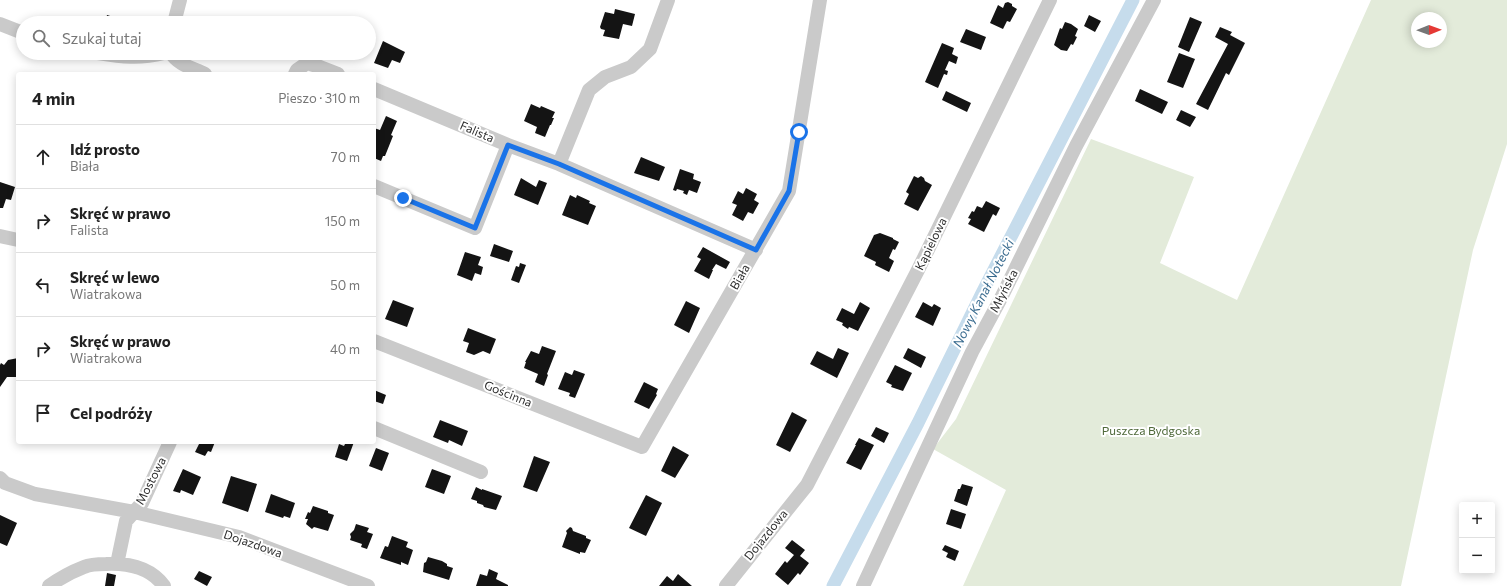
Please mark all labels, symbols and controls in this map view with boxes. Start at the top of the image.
north arrow [1411,12,1447,48]
search box [16,16,376,60]
icon: search [30,27,52,49]
text: Szukaj tutaj [62,29,142,47]
text: 4 min [32,88,75,109]
text: Pieszo · 310 m [278,90,360,106]
street label: Falista [458,118,497,144]
route start [790,123,808,141]
text: Idź prosto [70,140,140,158]
icon: ahead [32,146,54,168]
text: 70 m [331,149,360,165]
text: Biała [70,158,99,174]
route end [394,189,412,207]
text: Skręć w prawo [70,204,171,222]
icon: right [32,210,54,232]
text: 150 m [325,213,360,229]
street label: Kąpielowa [911,215,949,272]
text: Falista [70,222,109,238]
water label: Nowy Kanał Notecki [949,236,1017,350]
street label: Biała [726,261,752,292]
street label: Młyńska [986,267,1020,314]
text: Skręć w lewo [70,268,160,286]
icon: left [32,274,54,296]
text: 50 m [330,277,360,293]
text: Wiatrakowa [70,286,142,302]
text: Skręć w prawo [70,332,171,350]
icon: right [32,338,54,360]
text: 40 m [330,341,360,357]
text: Wiatrakowa [70,350,142,366]
street label: Gościnna [482,377,534,409]
icon: arrive [32,402,54,424]
text: Cel podróży [70,404,153,422]
park label: Puszcza Bydgoska [1102,423,1200,437]
street label: Mostowa [132,454,168,507]
map controls [1459,502,1495,574]
button: + [1459,502,1495,538]
street label: Dojazdowa [741,506,790,562]
street label: Dojazdowa [222,527,284,560]
button: − [1459,538,1495,574]

